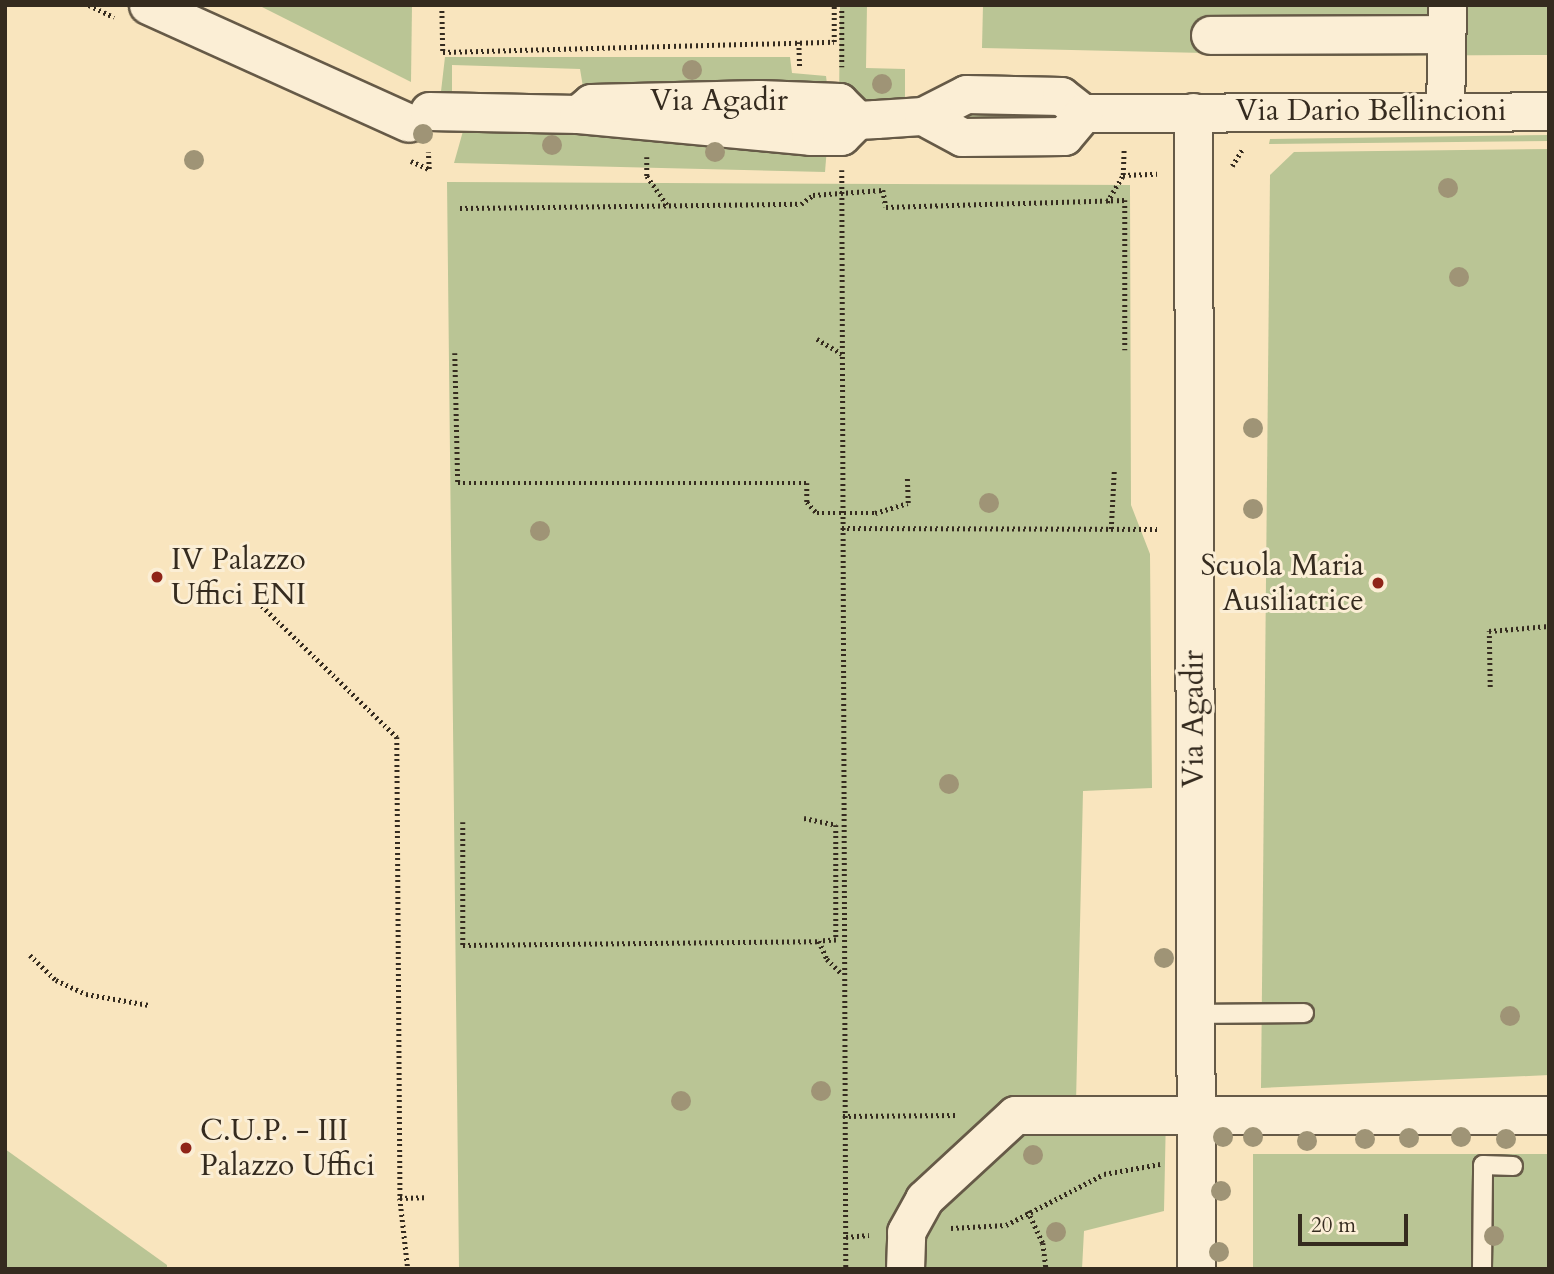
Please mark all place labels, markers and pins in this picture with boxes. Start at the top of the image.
place label: IV Palazzo Uffici ENI [171,542,306,612]
place label: Scuola Maria Ausiliatrice [1200,548,1364,618]
marker: IV Palazzo Uffici ENI [149,569,165,585]
marker: Scuola Maria Ausiliatrice [1370,575,1386,591]
place label: C.U.P. - III Palazzo Uffici [200,1113,375,1184]
marker: C.U.P. - III Palazzo Uffici [178,1140,194,1156]

